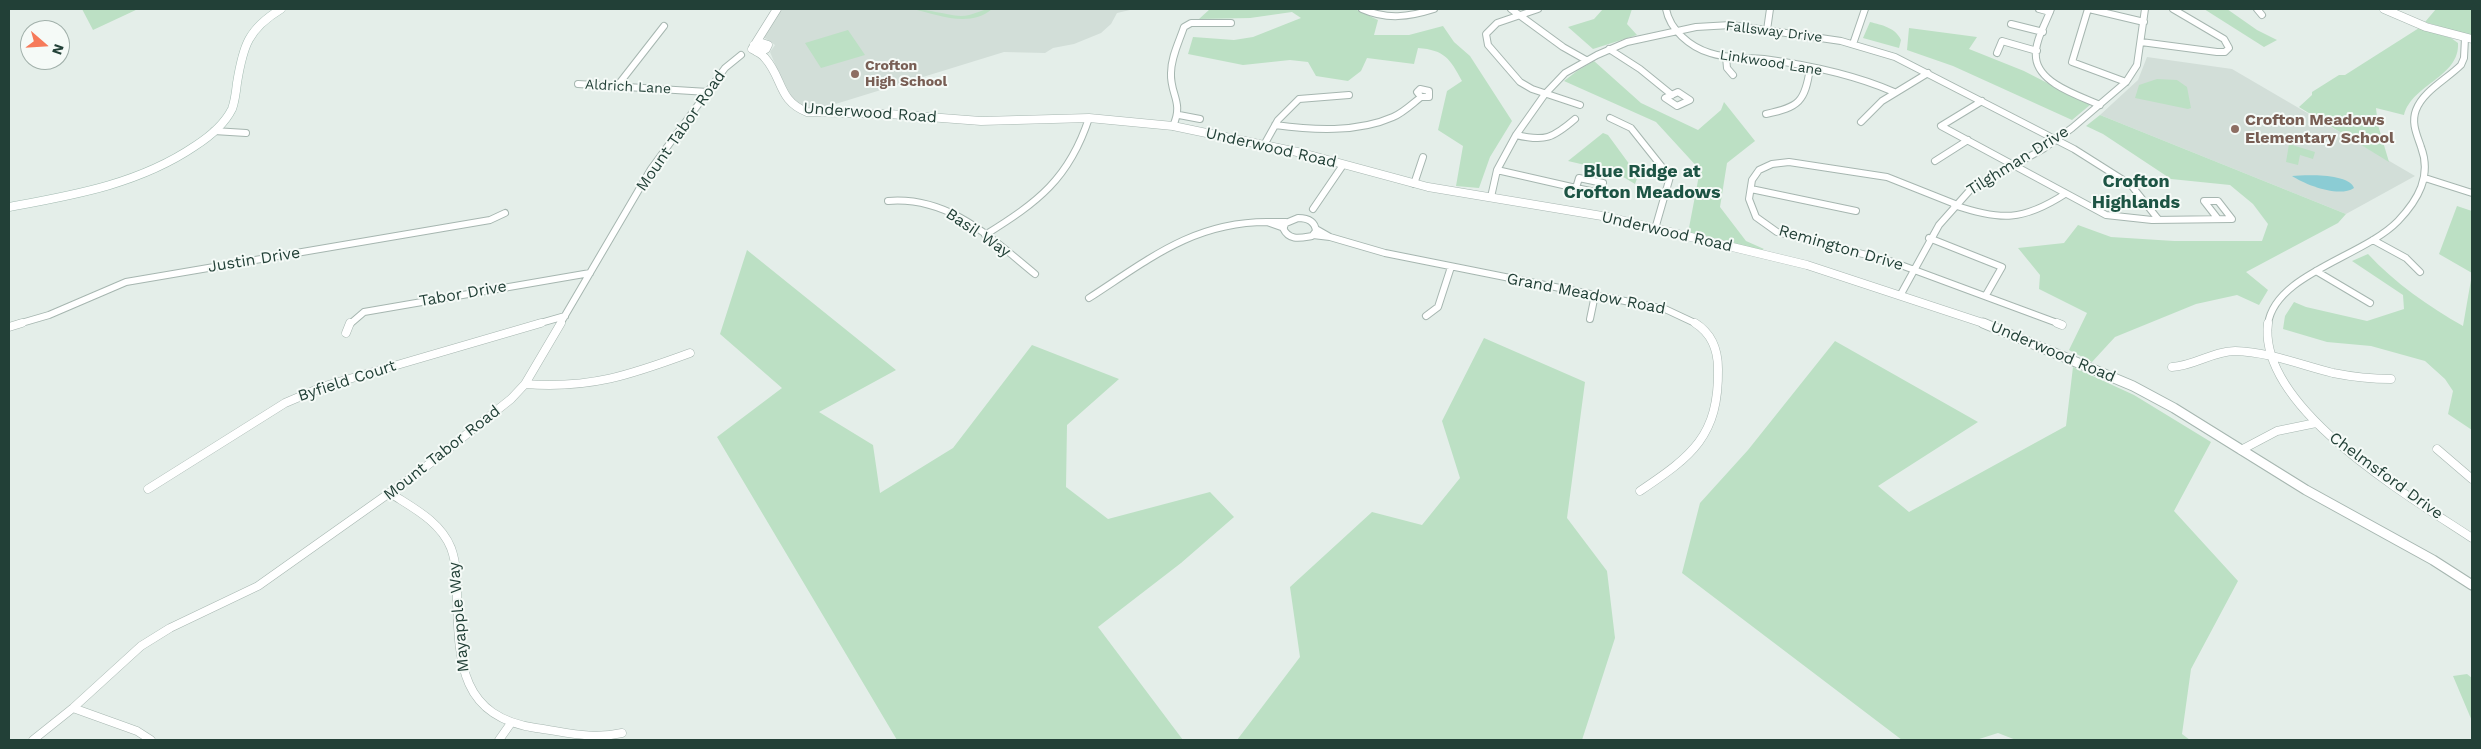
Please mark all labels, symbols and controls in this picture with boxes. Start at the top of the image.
street label: Fallsway Drive [1725,18,1823,46]
north arrow [20,20,70,70]
text: N [49,42,67,57]
street label: Linkwood Lane [1719,47,1823,79]
place label: Crofton High School [865,58,947,90]
street label: Mount Tabor Road [632,67,730,195]
marker: Crofton High School [849,68,861,80]
street label: Aldrich Lane [585,76,671,98]
street label: Underwood Road [803,99,937,127]
place label: Crofton Meadows Elementary School [2245,110,2394,148]
street label: Tilghman Drive [1964,122,2072,200]
marker: Crofton Meadows Elementary School [2229,123,2241,135]
street label: Underwood Road [1204,124,1338,172]
district label: Blue Ridge at Crofton Meadows [1563,161,1721,203]
district label: Crofton Highlands [2092,171,2180,213]
street label: Basil Way [942,204,1014,262]
street label: Underwood Road [1600,208,1734,256]
street label: Remington Drive [1776,221,1906,275]
street label: Justin Drive [206,243,302,277]
street label: Grand Meadow Road [1505,269,1667,319]
street label: Tabor Drive [418,277,508,311]
street label: Underwood Road [1988,317,2118,387]
street label: Byfield Court [295,356,399,406]
street label: Mount Tabor Road [380,401,504,505]
street label: Chelmsford Drive [2325,428,2447,524]
street label: Mayapple Way [445,561,473,673]

